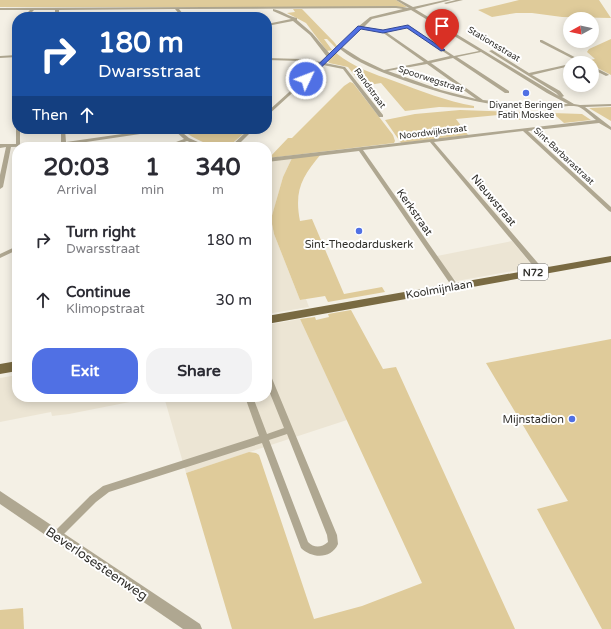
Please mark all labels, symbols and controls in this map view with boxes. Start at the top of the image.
pin [425,9,459,50]
north arrow [563,12,599,48]
map controls [563,12,599,92]
icon: arrive [431,15,453,37]
street label: Stationsstraat [465,24,522,65]
text: 180 m [98,26,184,60]
icon: right [32,28,84,80]
button: search [563,56,599,92]
position arrow [285,58,327,100]
text: Dwarsstraat [98,60,201,82]
street label: Spoorwegstraat [397,64,465,95]
street label: Randstraat [351,66,388,111]
marker: Diyanet Beringen Fatih Moskee [521,88,531,98]
place label: Diyanet Beringen Fatih Moskee [489,100,563,121]
icon: ahead [76,104,98,126]
text: Then [32,106,68,124]
street label: Noordwijkstraat [399,123,468,142]
street label: Sint-Barbarastraat [531,125,597,188]
text: 20:03 [43,153,110,182]
text: 1 [145,153,160,182]
text: 340 [195,153,241,182]
street label: Nieuwstraat [468,172,519,229]
text: Arrival [56,182,97,198]
text: min [141,182,164,198]
text: m [212,182,224,198]
street label: Kerkstraat [394,187,435,238]
text: Turn right [66,223,136,241]
marker: Sint-Theodarduskerk [354,226,364,236]
icon: right [32,229,54,251]
text: 180 m [206,231,252,249]
place label: Sint-Theodarduskerk [305,238,413,251]
text: Dwarsstraat [66,241,140,257]
road number: N72 [518,264,548,280]
street label: Koolmijnlaan [405,277,474,302]
text: Continue [66,283,130,301]
icon: ahead [32,289,54,311]
text: 30 m [215,291,252,309]
text: Klimopstraat [66,301,145,317]
button: Exit [32,348,138,394]
button: Share [146,348,252,394]
place label: Mijnstadion [503,413,564,426]
marker: Mijnstadion [567,414,577,424]
street label: Beverlosesteenweg [42,524,150,604]

